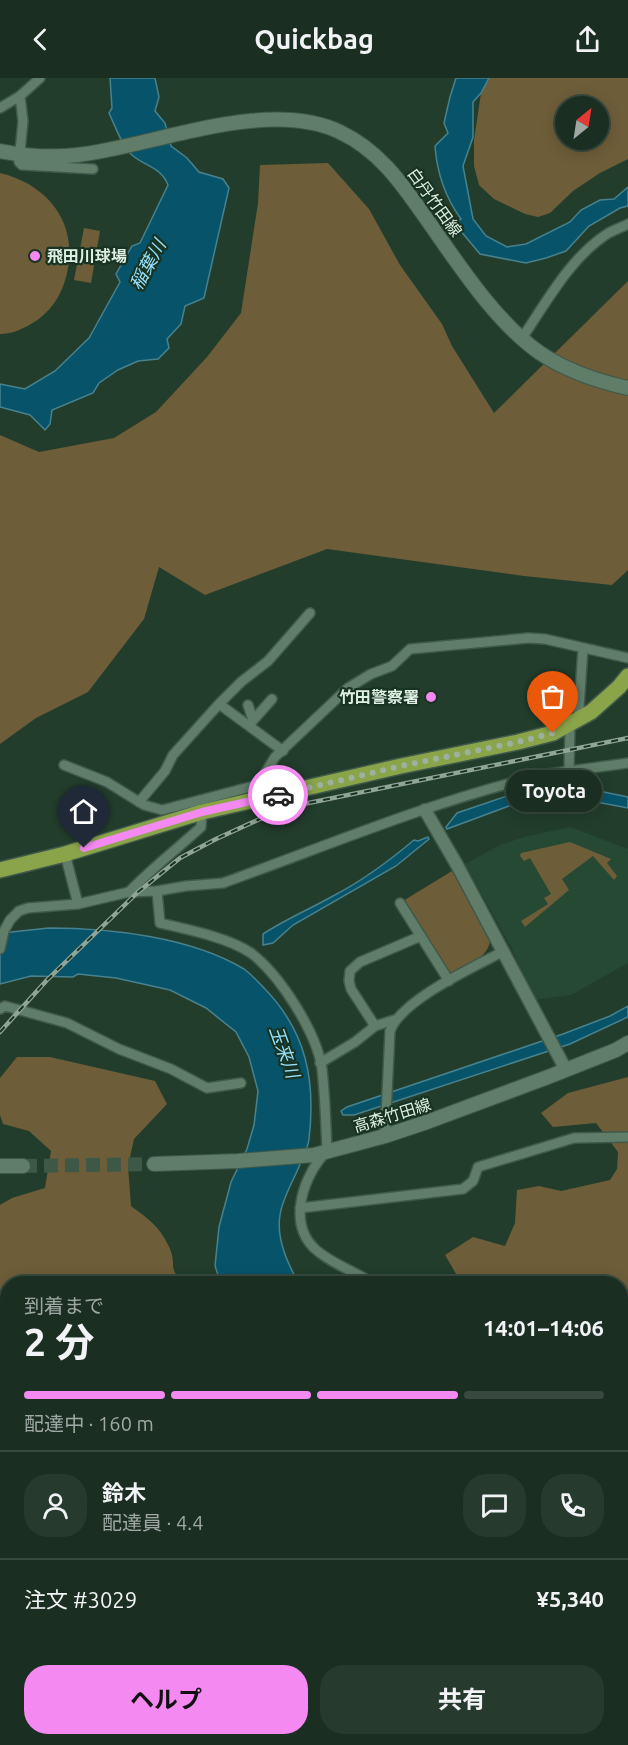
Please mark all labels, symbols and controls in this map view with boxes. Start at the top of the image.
icon: back [24,23,57,56]
icon: share [571,23,604,56]
text: Quickbag [254,24,374,54]
north arrow [555,96,609,150]
map controls [555,96,609,150]
street label: 白丹竹田線 [404,164,466,240]
water label: 稲葉川 [125,234,170,293]
place label: 飛田川球場 [47,247,127,265]
marker: 飛田川球場 [28,249,42,263]
pin [527,671,578,733]
icon: bag [536,680,569,713]
place label: 竹田警察署 [339,688,419,706]
marker: 竹田警察署 [424,690,438,704]
courier [248,765,308,825]
callout: Toyota [505,769,601,811]
icon: car [262,779,295,812]
text: Toyota [522,779,586,802]
pin [58,786,109,848]
icon: home [67,795,100,828]
water label: 玉来川 [266,1023,304,1082]
street label: 高森竹田線 [351,1095,433,1135]
text: 到着まで [24,1294,104,1317]
text: 14:01–14:06 [483,1315,604,1340]
text: 2 分 [24,1320,94,1363]
text: 配達中 · 160 m [24,1412,154,1435]
button: person [24,1474,87,1537]
button: chat [463,1474,526,1537]
button: phone [541,1474,604,1537]
text: 鈴木 [102,1480,146,1505]
text: 配達員 · 4.4 [102,1511,204,1534]
text: ¥5,340 [537,1586,604,1611]
text: 注文 #3029 [24,1587,137,1612]
button: ヘルプ [24,1665,308,1734]
button: 共有 [320,1665,604,1734]

